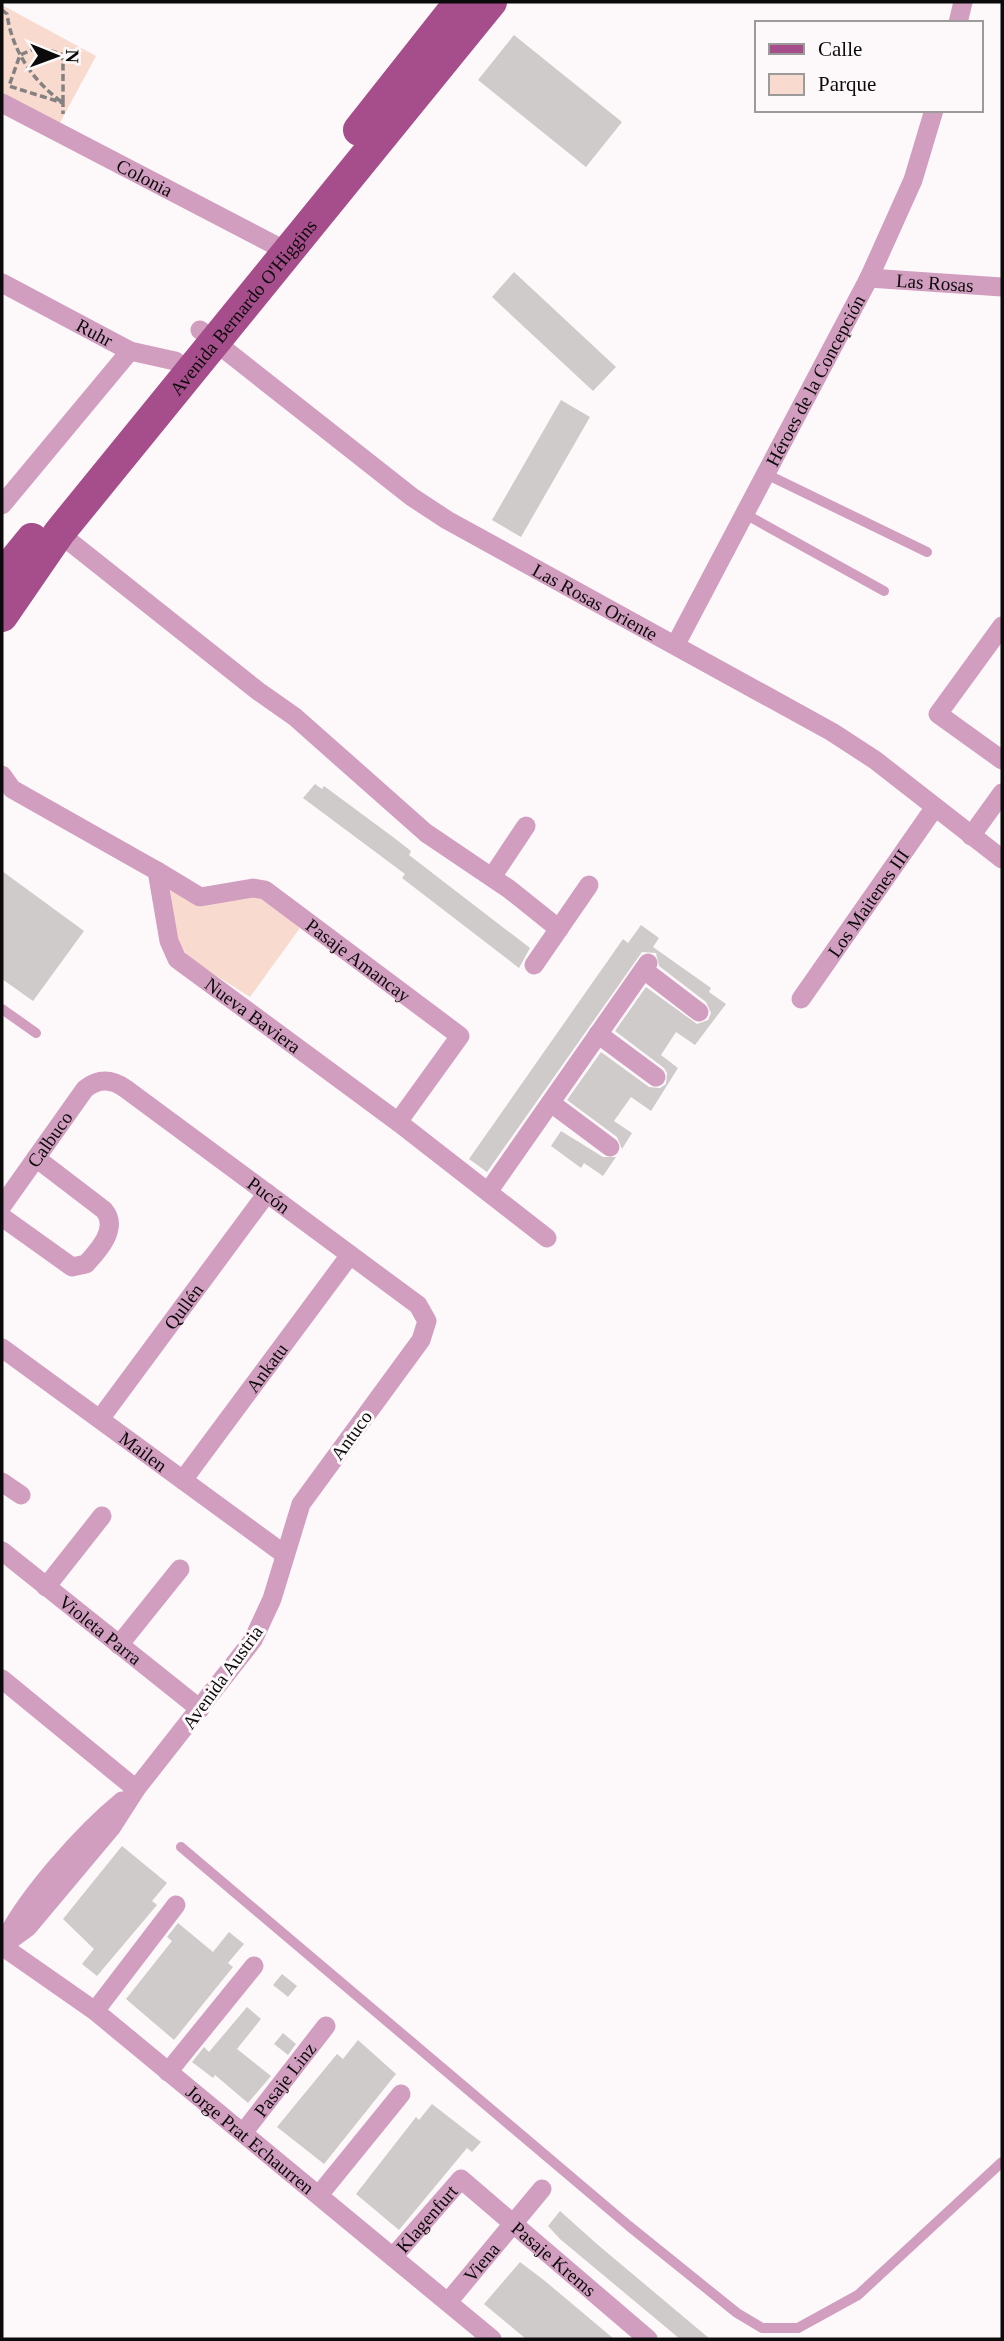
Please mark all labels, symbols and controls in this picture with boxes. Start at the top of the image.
north arrow [21,21,91,91]
legend [755,21,983,112]
text: Calle [818,37,862,61]
text: N [62,49,83,64]
text: Parque [818,72,876,96]
street label: Colonia [113,155,177,201]
street label: Avenida Bernardo O'Higgins [165,215,321,400]
street label: Las Rosas [895,270,974,296]
street label: Héroes de la Concepción [762,291,869,470]
street label: Ruhr [73,315,117,351]
street label: Las Rosas Oriente [529,559,661,645]
street label: Los Maitenes III [824,845,913,961]
street label: Pasaje Amancay [302,915,415,1007]
street label: Nueva Baviera [201,973,305,1058]
street label: Calbuco [23,1108,77,1171]
street label: Pucón [243,1173,294,1218]
street label: Qullén [160,1279,208,1334]
street label: Ankatu [242,1339,292,1397]
street label: Antuco [326,1406,376,1464]
street label: Mailen [115,1427,171,1476]
street label: Violeta Parra [55,1591,146,1670]
street label: Avenida Austria [178,1621,267,1733]
street label: Pasaje Linz [250,2038,320,2121]
street label: Jorge Prat Echaurren [182,2081,318,2199]
street label: Klagenfurt [392,2180,462,2257]
street label: Pasaje Krems [507,2217,600,2301]
street label: Viena [459,2238,504,2286]

